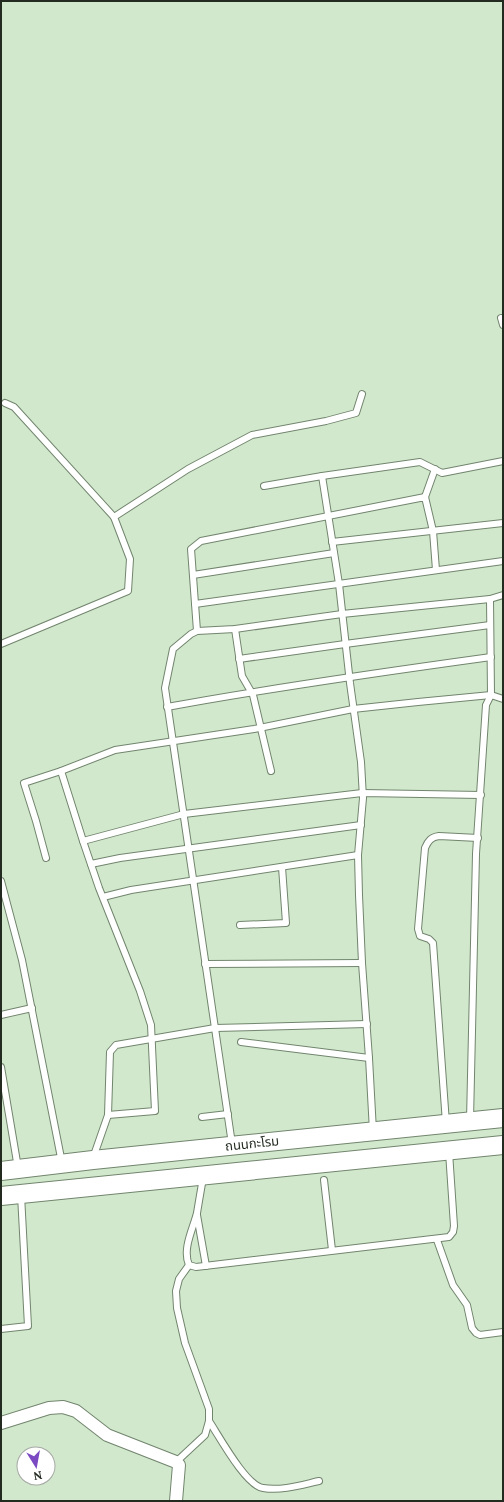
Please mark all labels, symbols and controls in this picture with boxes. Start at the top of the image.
street label: ถนนกะโรม [224,1132,280,1155]
north arrow [16,1446,56,1486]
text: N [32,1468,43,1484]

